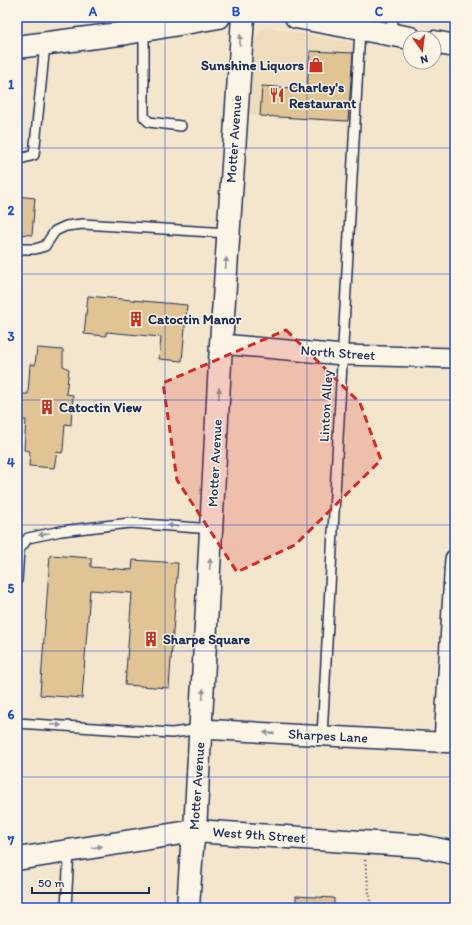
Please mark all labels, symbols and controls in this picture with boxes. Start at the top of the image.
text: A [88,4,98,19]
text: B [232,4,241,19]
text: C [375,4,384,19]
north arrow [402,30,442,70]
one-way arrow [237,34,244,46]
text: N [419,52,429,66]
shop icon: Sunshine Liquors [307,56,325,74]
place label: Sunshine Liquors [201,57,304,74]
text: 1 [8,77,14,92]
place label: Charley's Restaurant [289,79,357,112]
restaurant icon: Charley's Restaurant [268,86,286,104]
street label: Motter Avenue [222,94,246,184]
text: 2 [8,203,15,218]
one-way arrow [223,257,230,269]
building icon: Catoctin Manor [127,310,145,328]
place label: Catoctin Manor [148,311,242,328]
text: 3 [7,329,15,344]
street label: North Street [300,342,376,364]
street label: Linton Alley [316,369,336,443]
one-way arrow [216,386,222,399]
building icon: Catoctin View [38,398,56,416]
place label: Catoctin View [59,399,142,416]
street label: Motter Avenue [204,418,226,507]
text: 4 [7,455,15,470]
one-way arrow [166,523,179,529]
one-way arrow [38,532,50,538]
one-way arrow [207,557,213,570]
text: 5 [8,581,15,596]
building icon: Sharpe Square [142,630,160,648]
place label: Sharpe Square [163,631,251,648]
one-way arrow [200,687,206,700]
text: 6 [8,707,15,722]
one-way arrow [50,722,62,729]
street label: Sharpes Lane [288,725,369,747]
one-way arrow [263,730,275,737]
street label: Motter Avenue [185,741,209,831]
street label: West 9th Street [212,823,306,847]
text: 7 [7,833,15,848]
one-way arrow [91,844,103,850]
scale bar [32,869,149,895]
text: 50 m [38,876,64,890]

